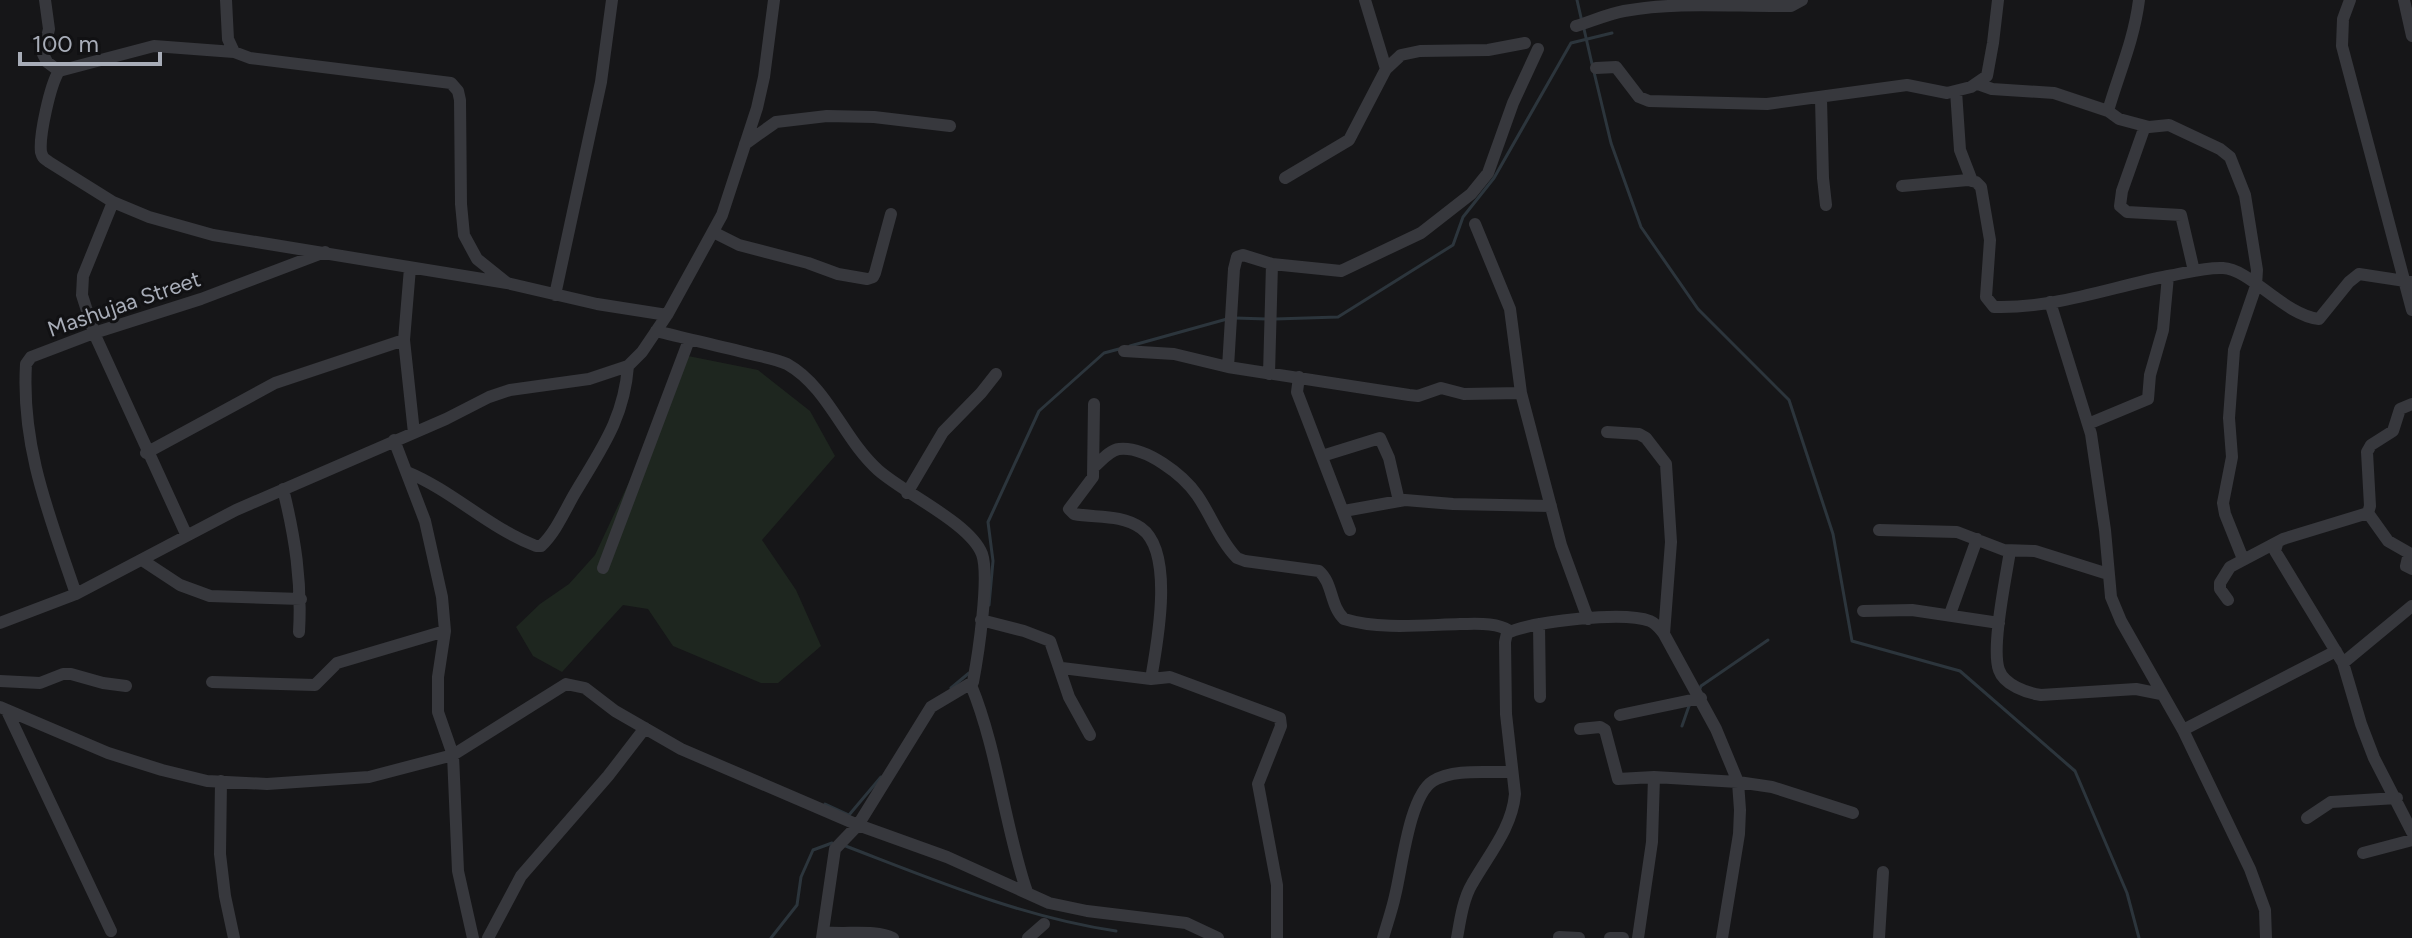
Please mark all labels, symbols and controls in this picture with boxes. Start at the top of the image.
scale bar [20,16,160,66]
text: 100 m [32,29,99,58]
street label: Mashujaa Street [44,265,204,343]

